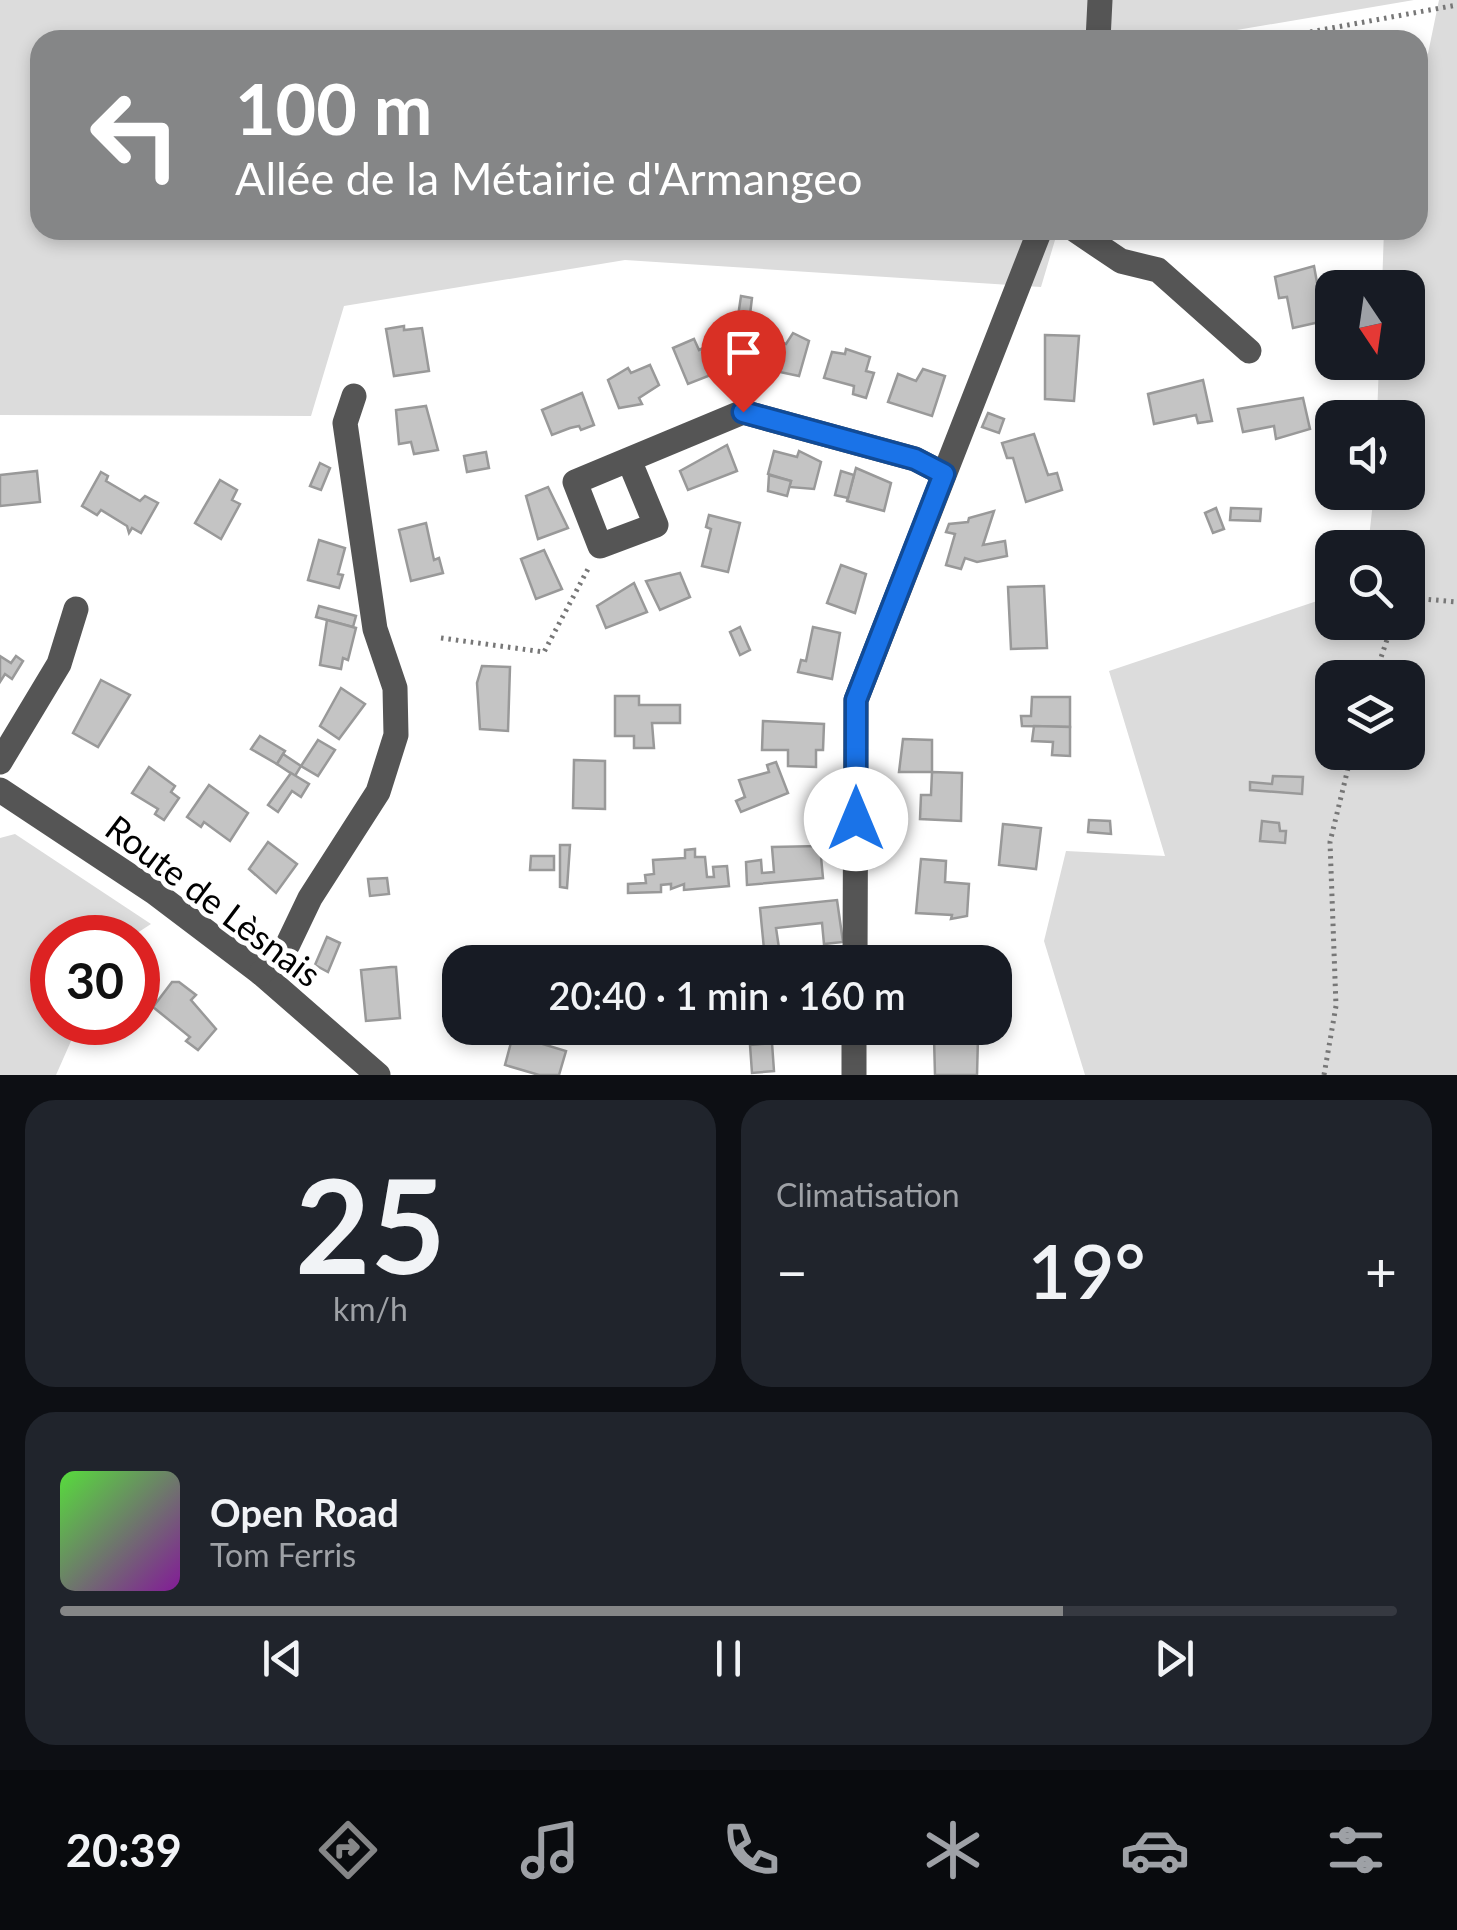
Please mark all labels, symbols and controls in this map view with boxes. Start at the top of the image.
text: 100 m [235,66,432,150]
icon: left [70,70,200,200]
text: Allée de la Métairie d'Armangeo [235,151,862,205]
north arrow [1315,270,1425,380]
map controls [1315,270,1425,770]
pin [701,310,786,413]
icon: arrive [716,325,771,380]
button: sound [1315,400,1425,510]
button: search [1315,530,1425,640]
button: layers [1315,660,1425,770]
position arrow [804,767,908,871]
street label: Route de Lèsnais [98,806,330,994]
speed limit sign: 30 [30,915,160,1045]
text: 20:40 · 1 min · 160 m [549,972,905,1018]
text: 25 [295,1146,446,1302]
text: Climatisation [776,1175,960,1214]
text: 19° [1027,1225,1146,1315]
text: − [776,1238,808,1304]
text: + [1365,1238,1397,1304]
text: km/h [333,1289,408,1328]
text: Open Road [210,1489,399,1535]
text: Tom Ferris [210,1535,356,1574]
icon: previous [255,1631,310,1686]
icon: pause [701,1631,756,1686]
icon: next [1147,1631,1202,1686]
icon: directions [313,1815,383,1885]
icon: music [515,1815,585,1885]
icon: phone [716,1815,786,1885]
icon: climate [918,1815,988,1885]
icon: car [1120,1815,1190,1885]
icon: filters [1321,1815,1391,1885]
text: 20:39 [66,1823,182,1877]

